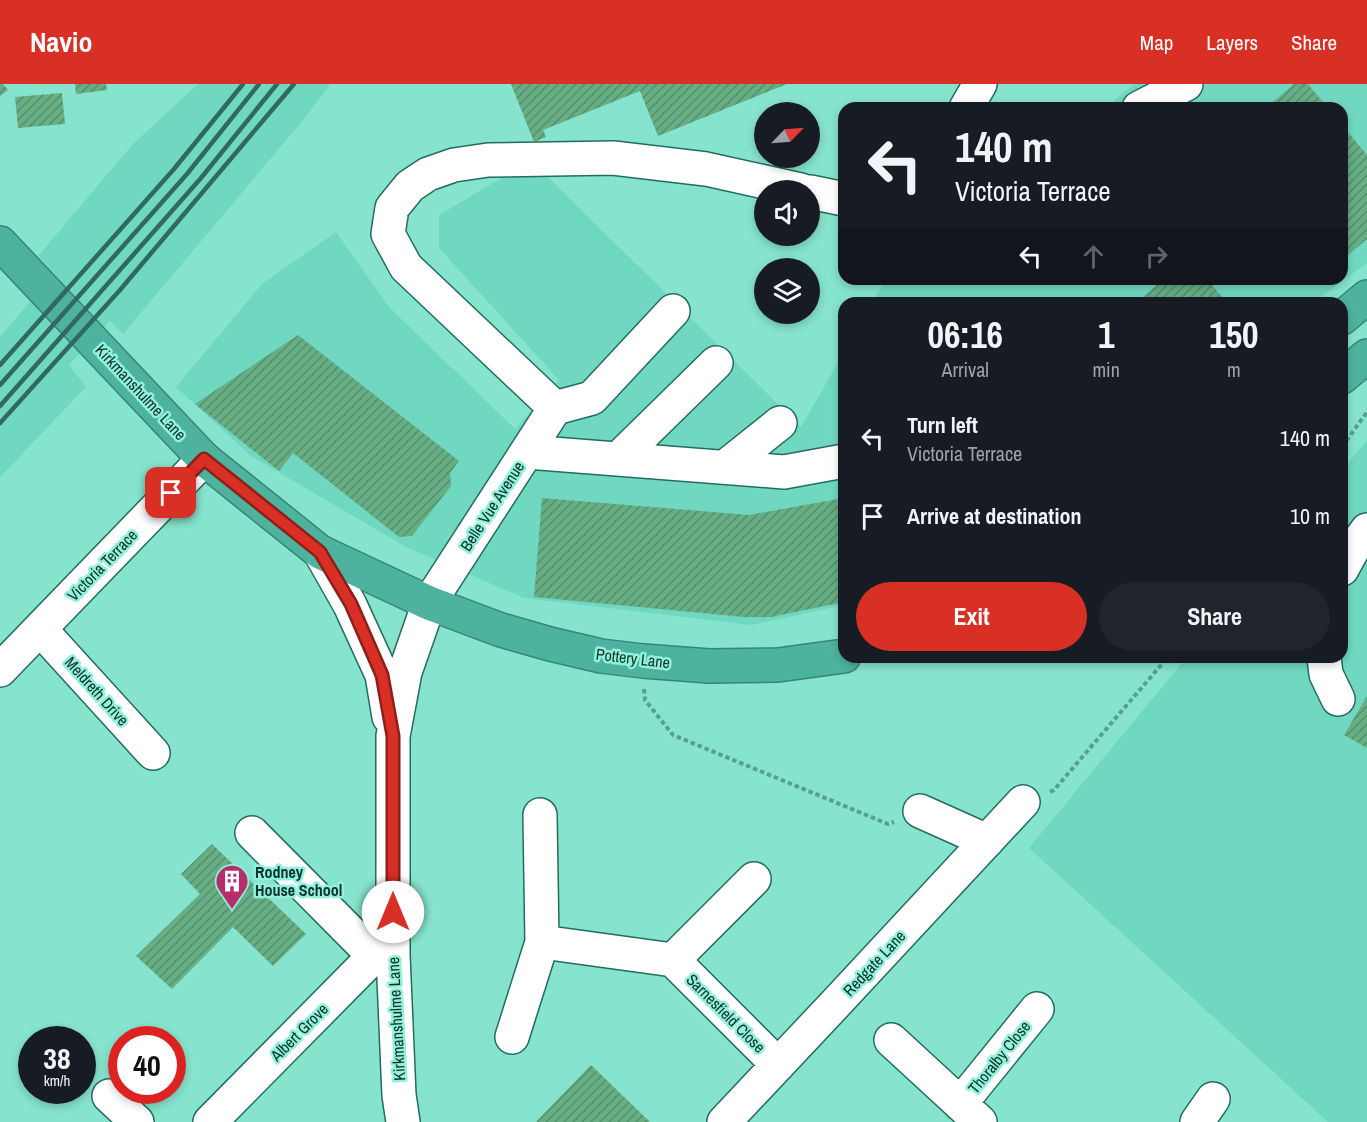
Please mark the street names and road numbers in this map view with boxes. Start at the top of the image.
street label: Kirkmanshulme Lane [91,339,191,445]
street label: Belle Vue Avenue [455,457,529,555]
street label: Victoria Terrace [62,524,142,606]
street label: Pottery Lane [595,643,671,673]
street label: Meldreth Drive [60,652,134,730]
street label: Redgate Lane [838,925,910,1001]
street label: Kirkmanshulme Lane [382,957,410,1081]
street label: Sarnesfield Close [682,969,770,1057]
street label: Albert Grove [264,998,333,1067]
street label: Thoralby Close [963,1016,1035,1098]

